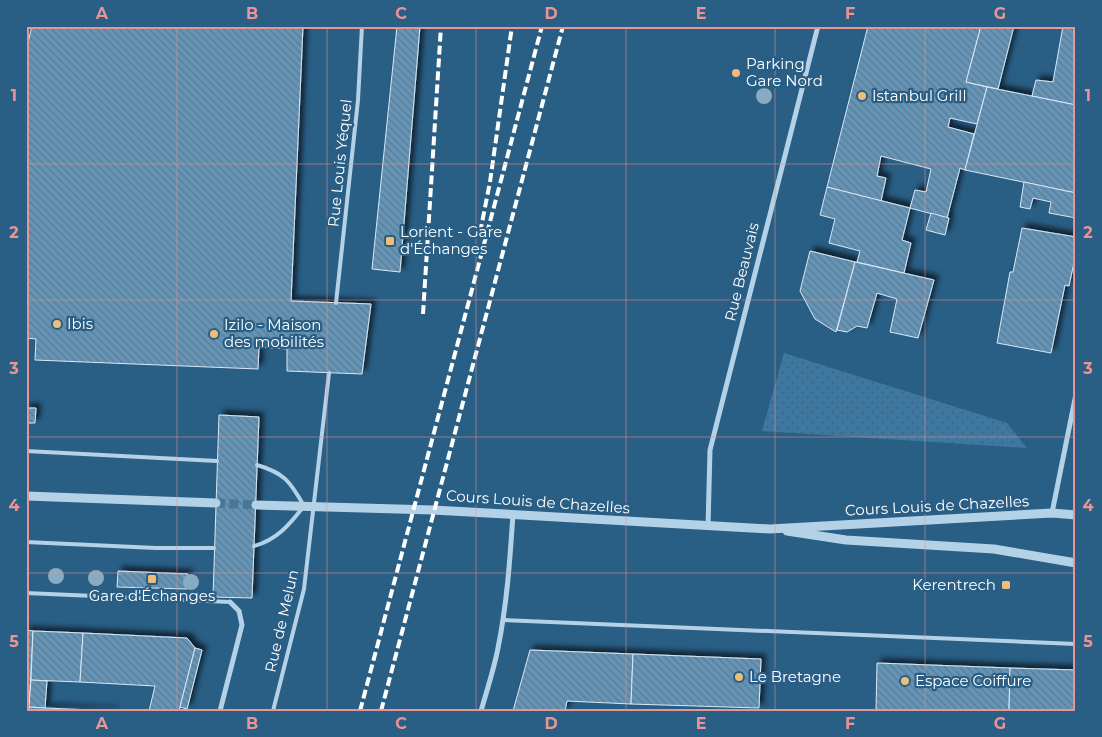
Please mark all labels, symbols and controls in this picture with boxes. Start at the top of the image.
text: A [95,4,109,23]
text: B [246,4,258,23]
text: C [395,4,407,23]
text: D [544,4,558,23]
text: E [696,4,706,23]
text: F [845,4,855,23]
text: G [994,4,1006,23]
place label: Parking Gare Nord [746,54,823,90]
marker: Parking Gare Nord [730,67,742,79]
text: 1 [11,86,17,105]
place label: Istanbul Grill [872,86,966,105]
text: 1 [1085,86,1091,105]
marker: Istanbul Grill [856,90,868,102]
street label: Rue Louis Yéquel [323,98,356,228]
street label: Rue Beauvais [720,221,763,323]
place label: Lorient - Gare d'Échanges [400,222,502,258]
text: 2 [9,223,19,242]
text: 2 [1083,223,1093,242]
marker: Lorient - Gare d'Échanges [384,235,396,247]
place label: Ibis [67,314,93,333]
place label: Izilo - Maison des mobilités [224,315,324,351]
marker: Ibis [51,318,63,330]
marker: Izilo - Maison des mobilités [208,328,220,340]
text: 3 [8,359,19,378]
text: 3 [1082,359,1093,378]
street label: Cours Louis de Chazelles [445,486,631,517]
street label: Cours Louis de Chazelles [844,491,1030,520]
text: 4 [8,496,20,515]
text: 4 [1082,496,1094,515]
street label: Rue de Melun [260,568,303,674]
marker: Gare d'Échanges [146,573,158,585]
place label: Kerentrech [912,575,996,594]
marker: Kerentrech [1000,579,1012,591]
place label: Gare d'Échanges [89,586,215,605]
text: 5 [9,632,19,651]
text: 5 [1083,632,1093,651]
place label: Le Bretagne [749,667,841,686]
marker: Le Bretagne [733,671,745,683]
place label: Espace Coiffure [915,671,1031,690]
marker: Espace Coiffure [899,675,911,687]
text: A [95,714,109,733]
text: B [246,714,258,733]
text: C [395,714,407,733]
text: D [544,714,558,733]
text: E [696,714,706,733]
text: F [845,714,855,733]
text: G [994,714,1006,733]

